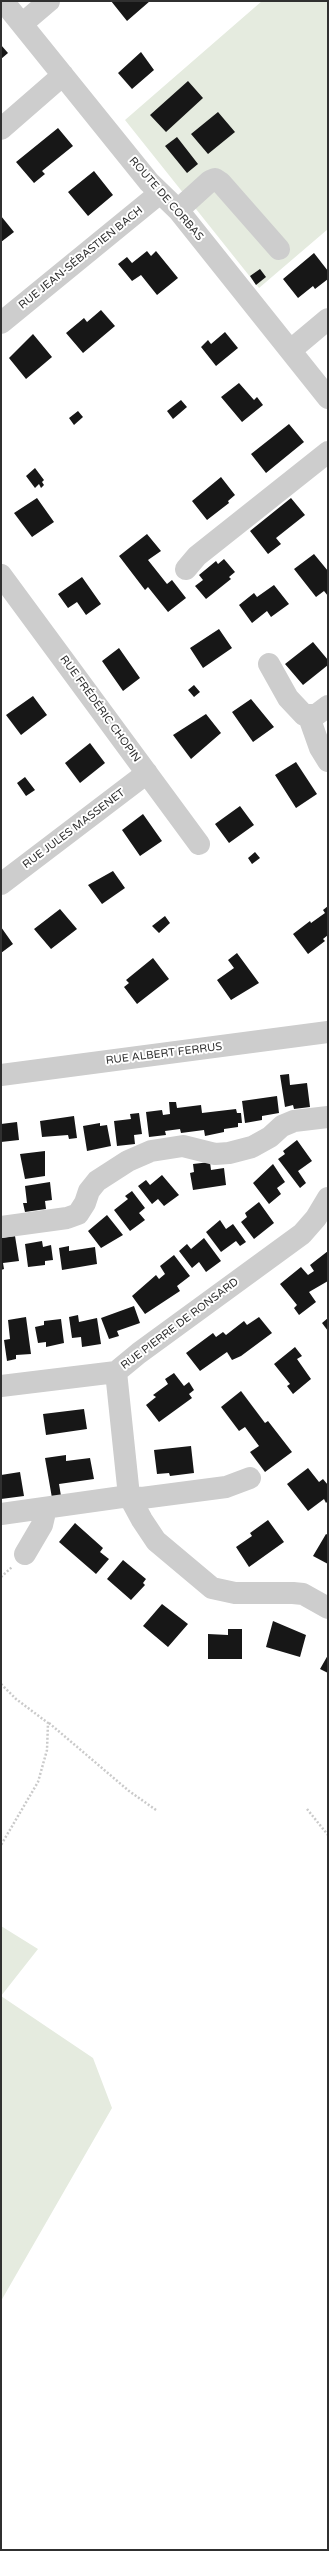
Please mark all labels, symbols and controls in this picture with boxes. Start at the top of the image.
street label: ROUTE DE CORBAS [126,154,206,244]
street label: RUE JEAN-SÉBASTIEN BACH [16,204,146,312]
street label: RUE FRÉDÉRIC CHOPIN [57,653,143,765]
street label: RUE JULES MASSENET [20,786,128,872]
street label: RUE ALBERT FERRUS [105,1040,223,1068]
street label: RUE PIERRE DE RONSARD [119,1275,241,1373]

